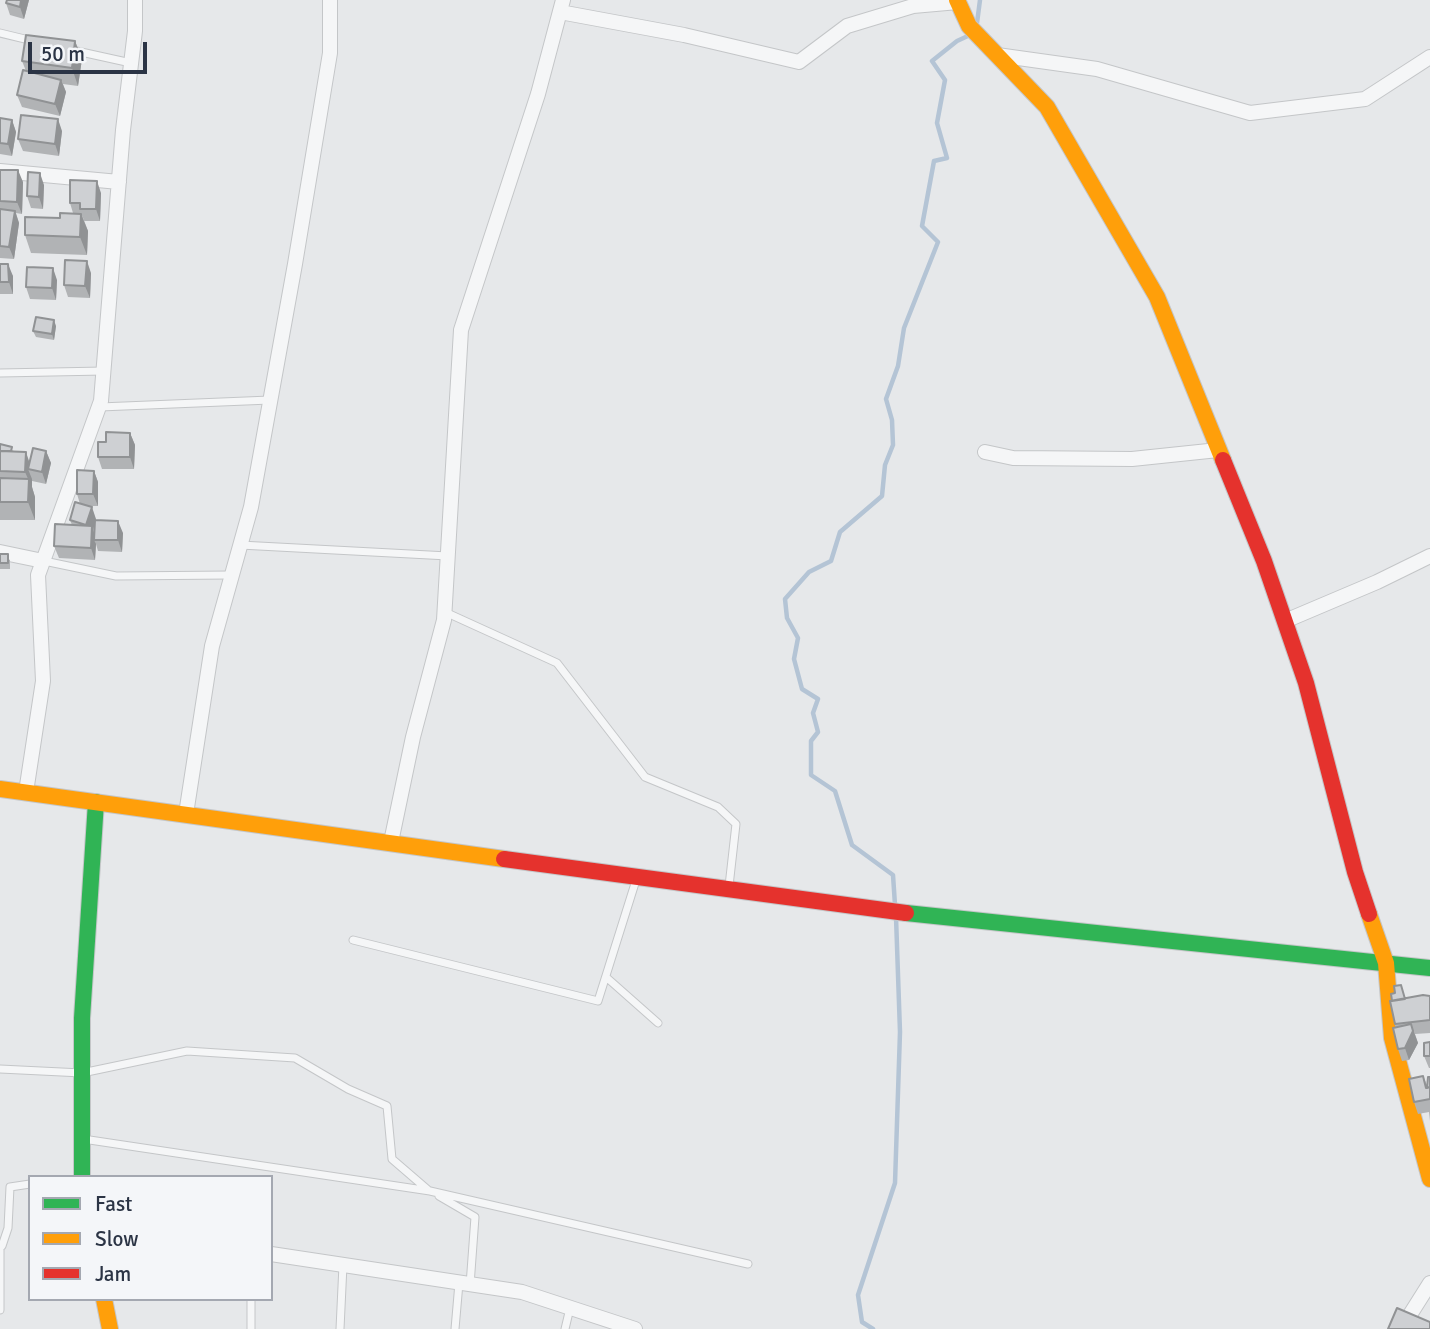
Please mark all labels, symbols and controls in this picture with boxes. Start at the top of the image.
scale bar [32,28,150,72]
text: 50 m [41,41,85,67]
legend [28,1175,273,1301]
text: Fast [95,1191,132,1217]
text: Slow [95,1226,139,1252]
text: Jam [95,1261,131,1287]

